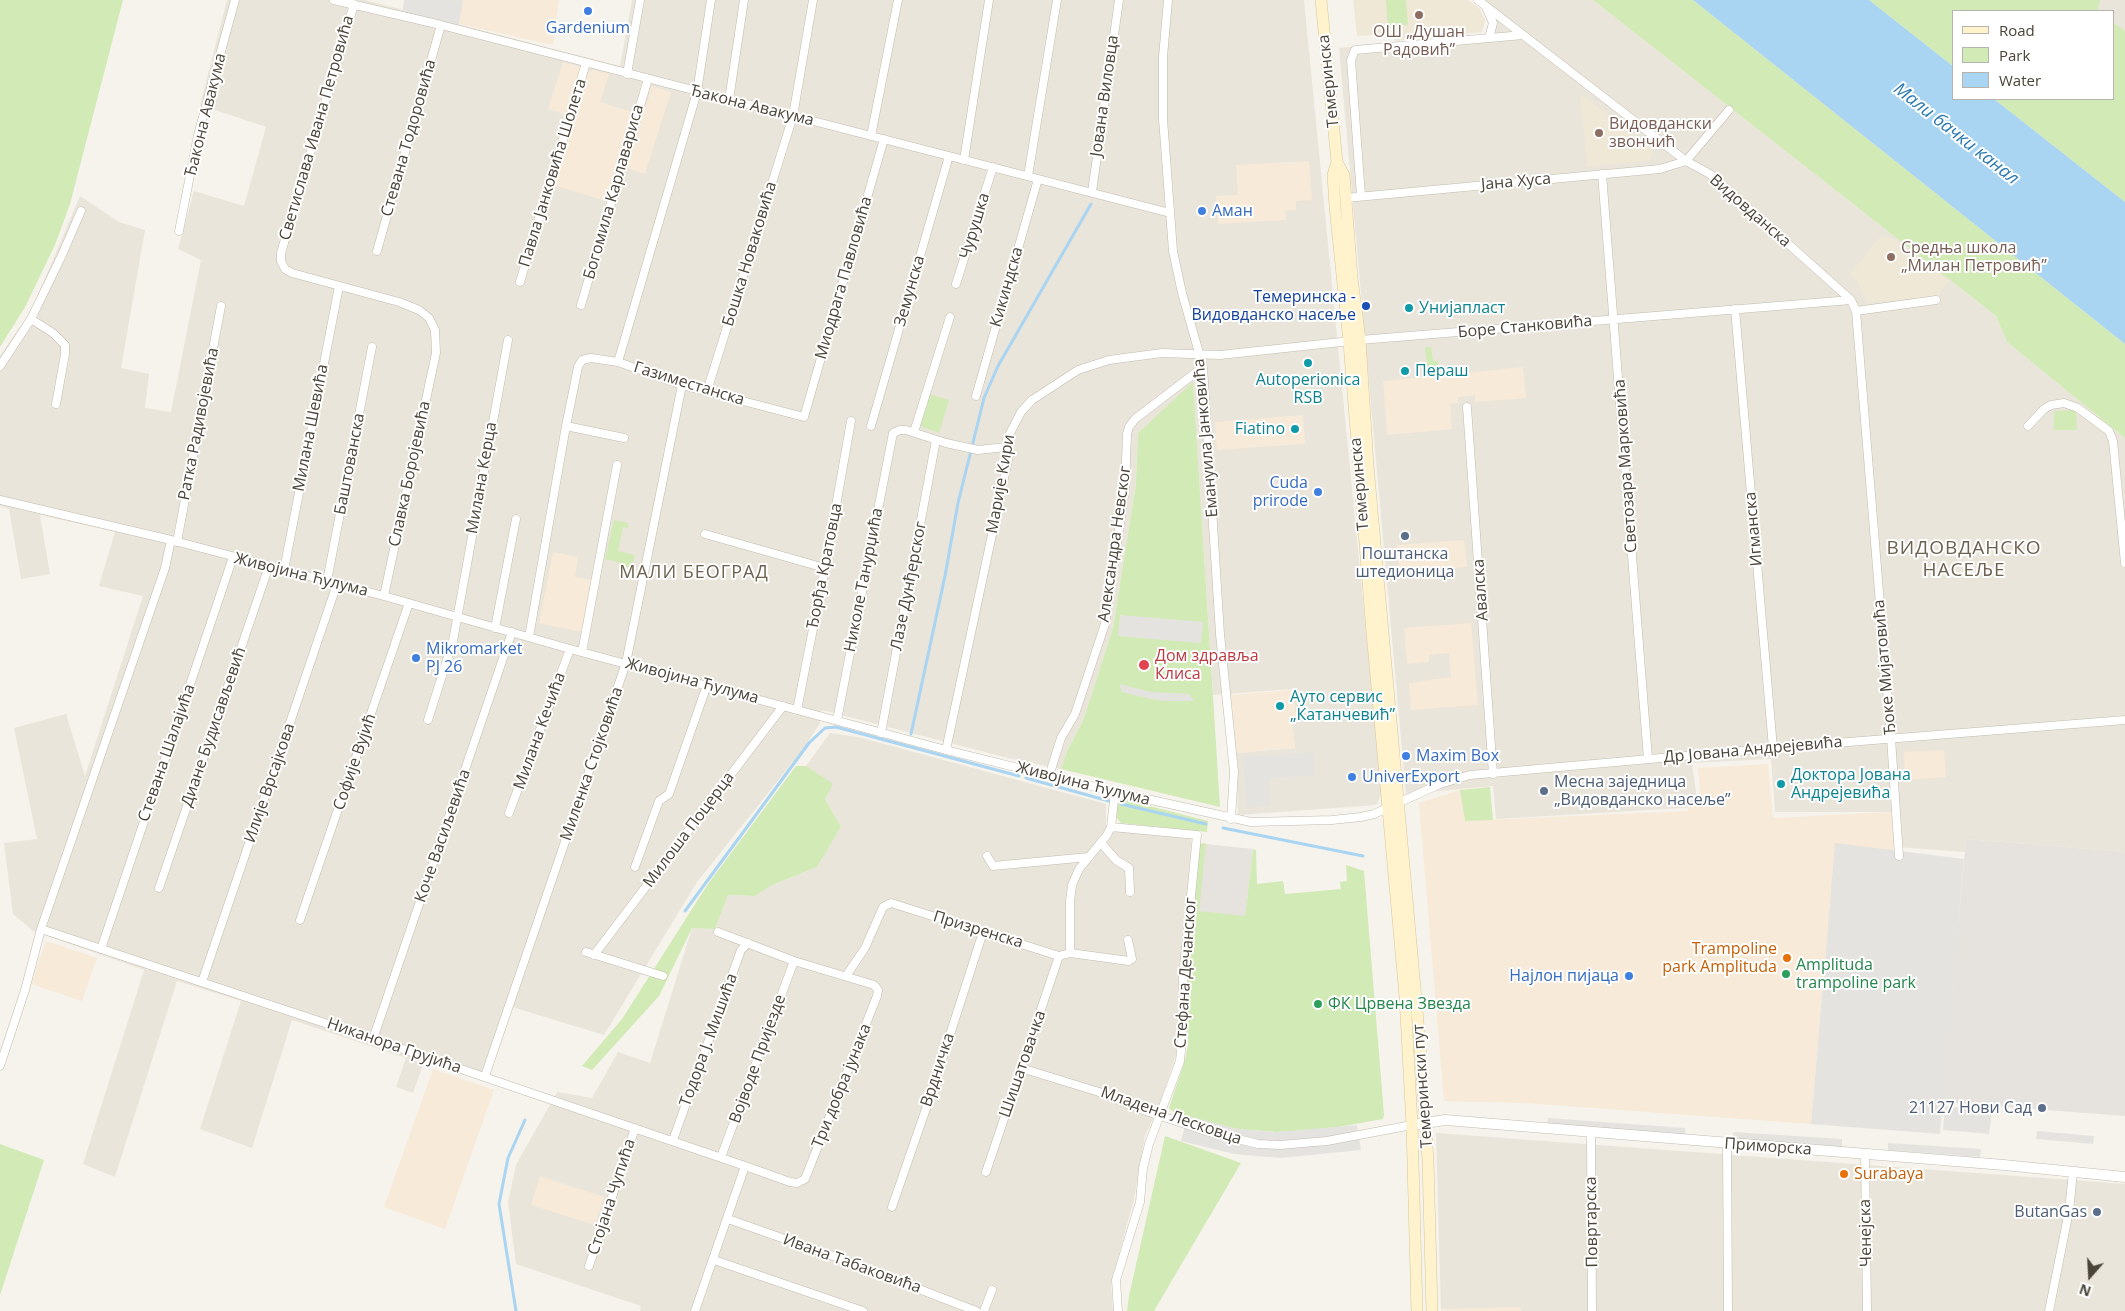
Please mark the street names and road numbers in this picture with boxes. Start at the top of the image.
street label: Светислава Ивана Петровића [276,13,358,243]
street label: Јована Виловца [1087,34,1123,158]
street label: Темеринска [1315,34,1343,128]
street label: Ђакона Авакума [181,51,231,179]
street label: Стевана Тодоровића [377,57,441,219]
street label: Павла Јанковића Шолета [515,76,591,270]
street label: Ђакона Авакума [688,81,816,131]
street label: Богомила Карлавариса [580,102,648,282]
street label: Јана Хуса [1480,169,1552,195]
street label: Видовданска [1705,170,1795,252]
street label: Бошка Новаковића [719,179,781,329]
street label: Чурушка [956,191,994,261]
street label: Миодрага Павловића [812,194,876,362]
street label: Кикиндска [986,245,1028,329]
street label: Земунска [891,253,929,329]
street label: Боре Станковића [1457,312,1593,342]
street label: Ратка Радивојевића [175,346,223,502]
street label: Газиместанска [631,358,747,410]
street label: Емануила Јанковића [1189,358,1223,518]
street label: Милана Шевића [289,363,333,493]
street label: Светозара Марковића [1610,379,1642,553]
street label: Славка Боројевића [385,399,435,549]
street label: Баштованска [331,412,369,516]
street label: Милана Керца [463,421,501,535]
street label: Марије Кири [983,433,1019,535]
street label: Темеринска [1346,437,1374,531]
street label: Александра Невског [1095,465,1135,623]
street label: Игманска [1741,491,1767,567]
street label: Ђорђа Кратовца [803,501,847,631]
street label: Николе Танурџића [841,506,887,654]
street label: Лазе Дунђерског [887,520,931,652]
street label: Живојина Ћулума [232,549,370,601]
street label: Авалска [1469,558,1493,622]
street label: Ђоке Мијатовића [1870,599,1900,735]
street label: Диане Будисављевић [178,645,250,809]
street label: Живојина Ћулума [623,654,761,708]
street label: Милана Кечића [510,670,570,792]
street label: Стевана Шалајића [134,682,200,824]
street label: Миленка Стојковића [557,685,627,843]
street label: Софије Вујић [330,711,380,813]
street label: Илије Врсајкова [241,721,299,845]
street label: Др Јована Андрејевића [1663,733,1843,767]
street label: Живојина Ћулума [1014,758,1152,810]
street label: Коче Васиљевића [411,767,475,905]
street label: Милоша Поцерца [639,768,739,892]
street label: Стефана Дечанског [1171,897,1201,1049]
street label: Призренска [931,907,1025,953]
street label: Тодора Ј. Мишића [676,971,742,1109]
street label: Војводе Пријезде [726,992,790,1126]
street label: Шишатовачка [996,1008,1050,1120]
street label: Никанора Грујића [324,1014,464,1078]
street label: Три добра јунака [808,1021,876,1151]
street label: Темерински пут [1409,1023,1437,1149]
street label: Врдничка [917,1031,959,1109]
street label: Младена Лесковца [1098,1083,1244,1149]
street label: Приморска [1724,1134,1812,1160]
street label: Стојана Чупића [584,1136,640,1258]
street label: Повртарска [1582,1176,1602,1268]
street label: Ченејска [1856,1199,1876,1267]
street label: Ивана Табаковића [780,1230,924,1298]

